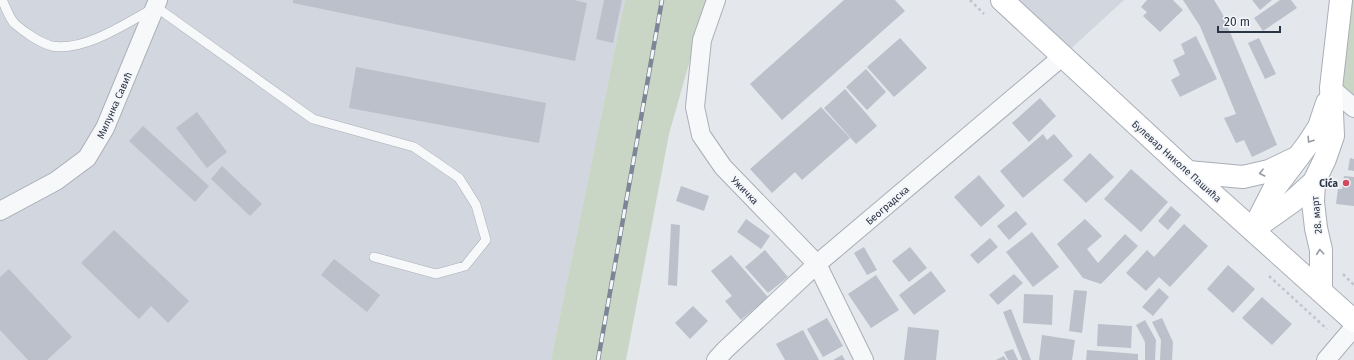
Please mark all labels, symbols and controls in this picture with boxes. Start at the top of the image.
scale bar [1218,8,1280,34]
text: 20 m [1224,15,1250,29]
street label: Милунка Савић [95,70,135,141]
street label: Булевар Николе Пашића [1129,118,1224,205]
one-way arrow [1308,136,1315,143]
one-way arrow [1258,169,1265,177]
street label: Ужичка [728,174,761,207]
place label: Cića [1319,177,1339,190]
marker: Cića [1341,178,1351,188]
street label: Београдска [864,184,912,228]
street label: 28. март [1309,195,1325,234]
one-way arrow [1316,249,1325,255]

